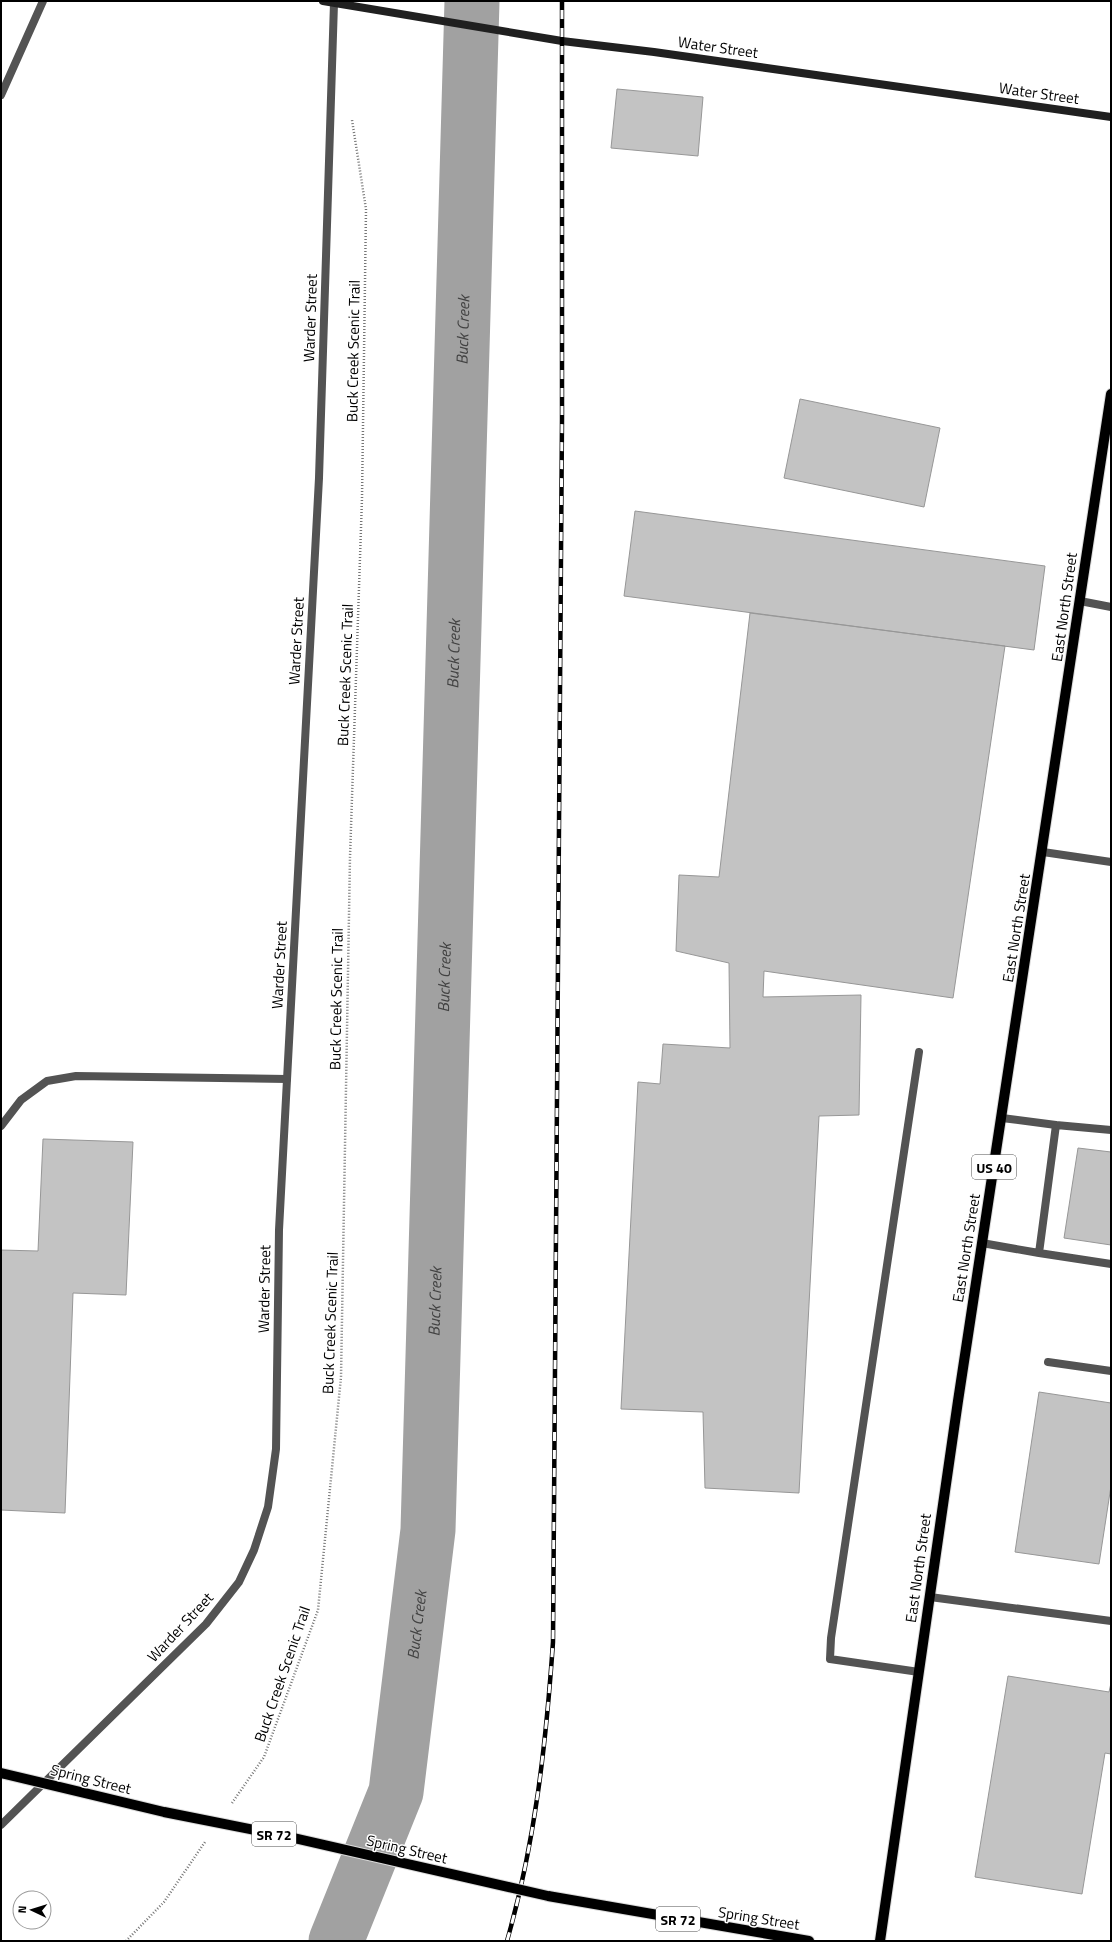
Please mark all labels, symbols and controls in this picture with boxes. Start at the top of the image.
street label: Water Street [676,30,760,64]
street label: Water Street [997,76,1081,110]
street label: Warder Street [297,273,323,362]
street label: Buck Creek Scenic Trail [340,280,366,422]
water label: Buck Creek [450,293,476,365]
street label: East North Street [1045,550,1083,663]
street label: Warder Street [282,596,310,686]
street label: Buck Creek Scenic Trail [331,603,359,747]
water label: Buck Creek [440,617,466,689]
street label: East North Street [996,871,1036,984]
street label: Warder Street [265,920,293,1010]
street label: Buck Creek Scenic Trail [323,928,349,1070]
water label: Buck Creek [431,941,457,1013]
road number: US 40 [972,1155,1016,1179]
street label: East North Street [946,1191,986,1304]
street label: Warder Street [252,1244,276,1333]
street label: Buck Creek Scenic Trail [316,1251,344,1395]
water label: Buck Creek [422,1265,448,1337]
street label: East North Street [899,1511,937,1624]
street label: Warder Street [141,1586,219,1667]
water label: Buck Creek [400,1587,433,1661]
street label: Buck Creek Scenic Trail [248,1603,316,1745]
street label: Spring Street [48,1758,134,1800]
road number: SR 72 [252,1822,296,1846]
street label: Spring Street [364,1829,450,1870]
north arrow [12,1890,52,1930]
street label: Spring Street [717,1900,802,1936]
text: N [14,1905,30,1914]
road number: SR 72 [656,1907,700,1931]

